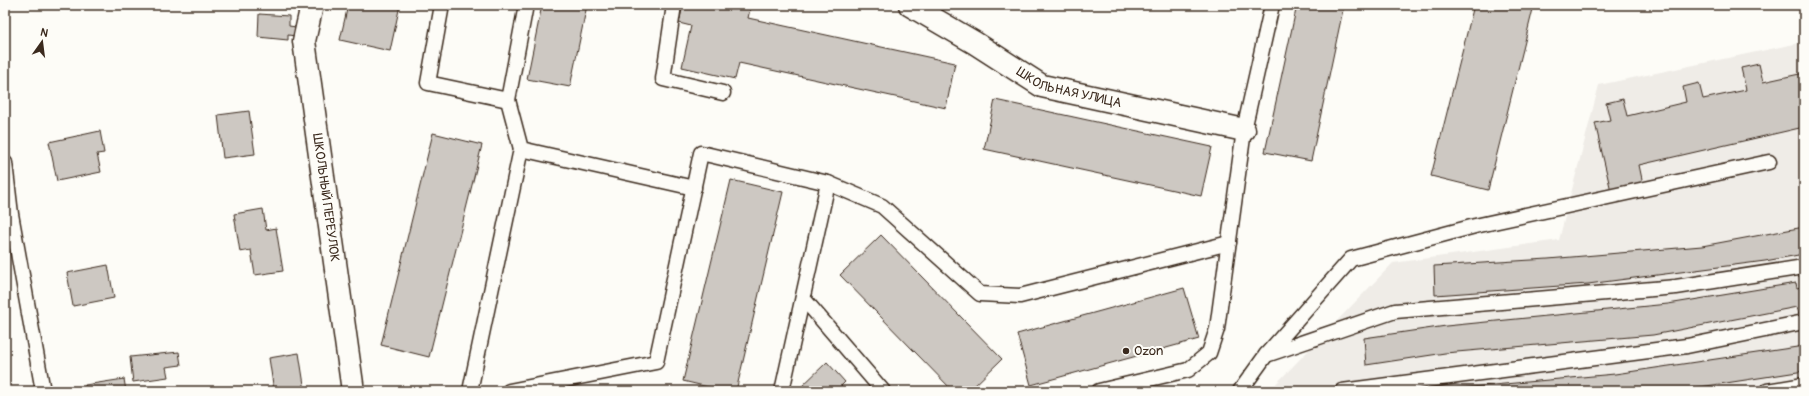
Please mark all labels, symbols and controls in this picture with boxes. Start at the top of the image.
north arrow [22,22,62,62]
text: N [39,26,50,40]
street label: ШКОЛЬНАЯ УЛИЦА [1013,64,1124,111]
street label: ШКОЛЬНЫЙ ПЕРЕУЛОК [309,132,343,263]
place label: Ozon [1134,343,1163,359]
marker: Ozon [1121,346,1131,356]

